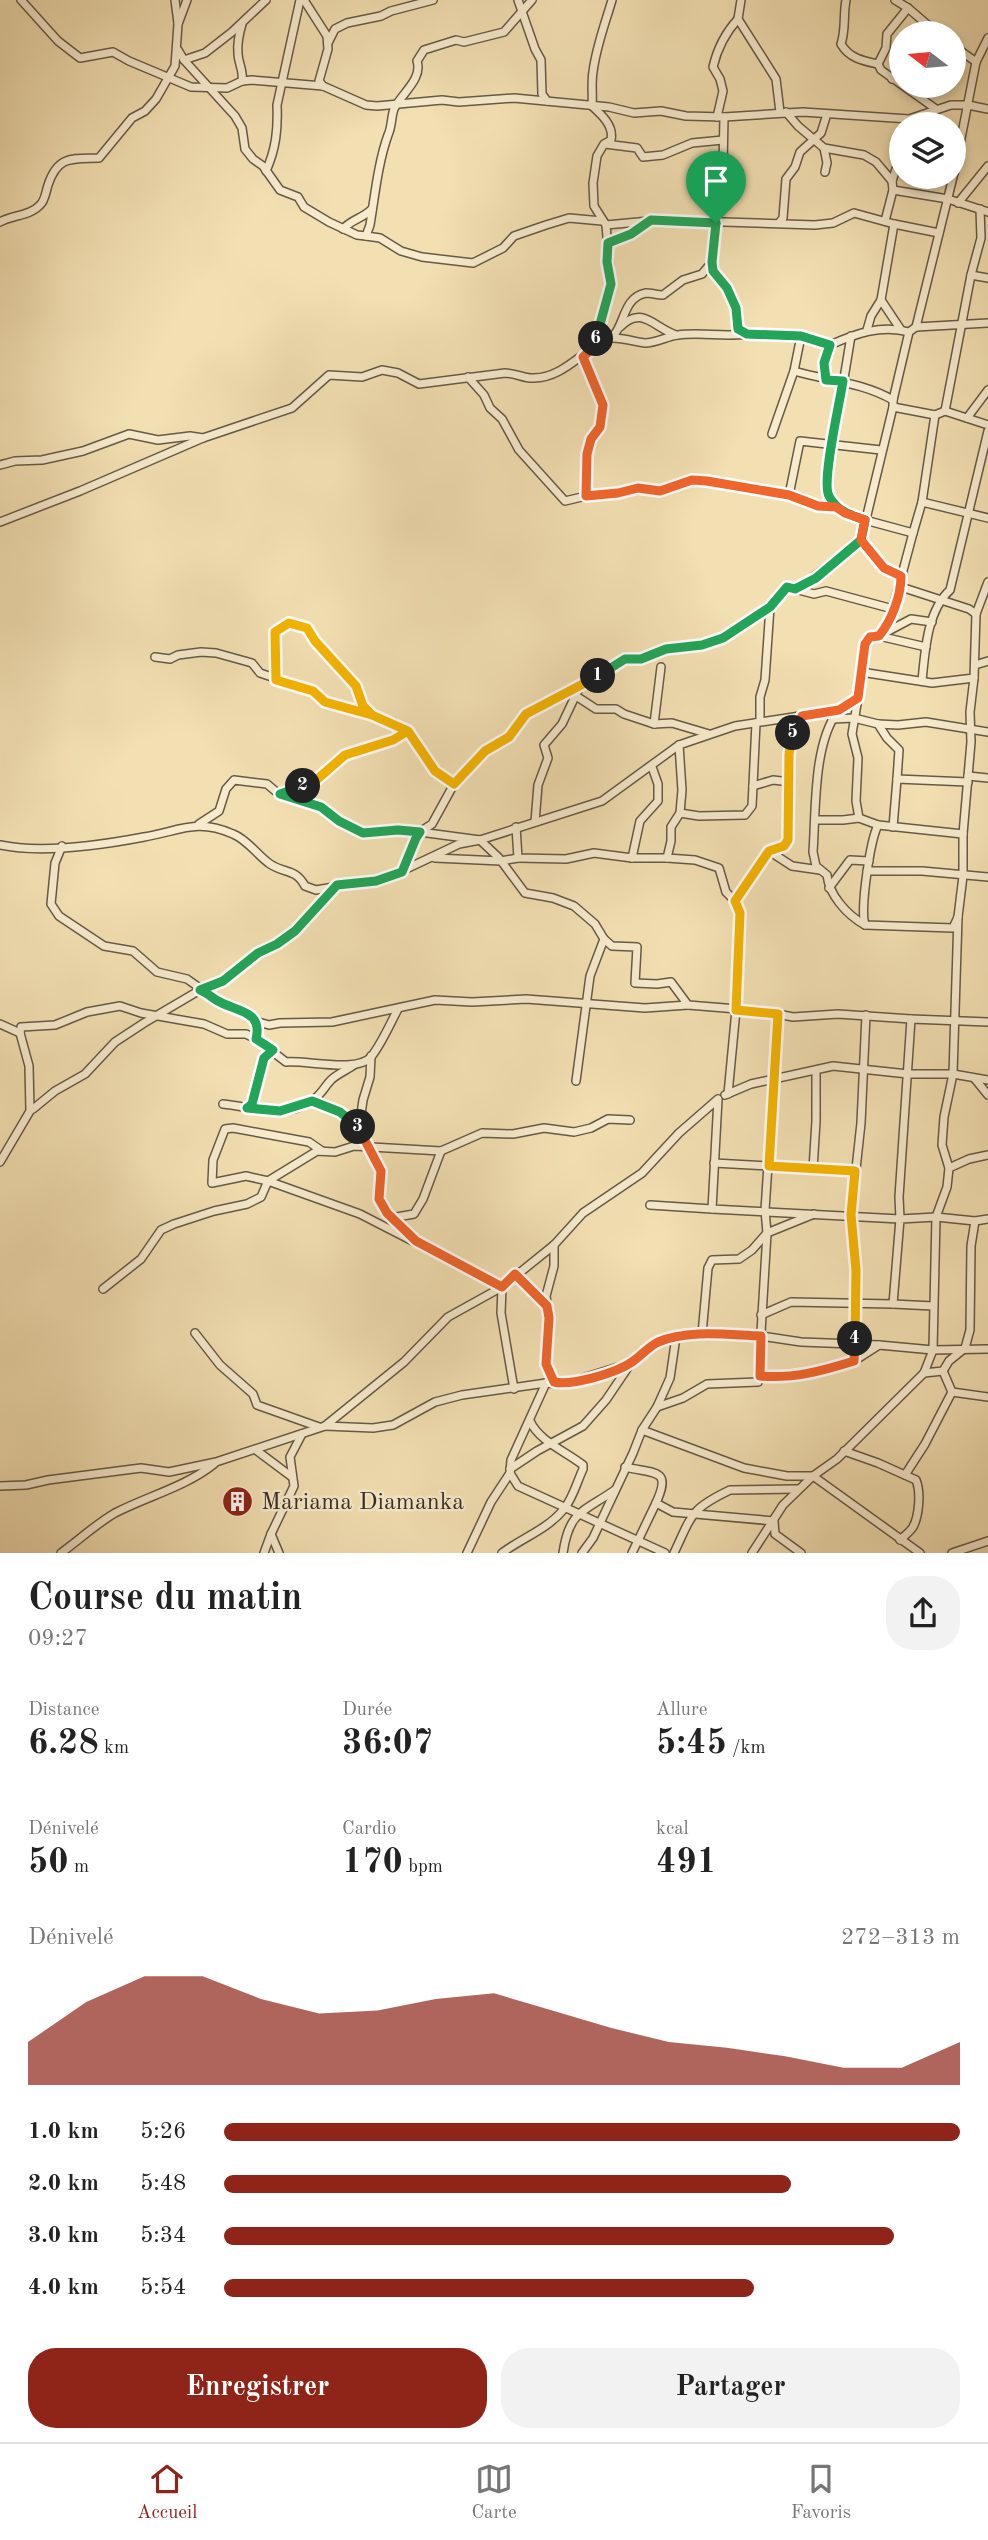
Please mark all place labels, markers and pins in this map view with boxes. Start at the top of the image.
pin [686,151,746,223]
pin: 6 [578,322,614,356]
pin: 1 [580,658,616,694]
pin: 5 [776,716,810,750]
pin: 2 [286,768,320,804]
pin: 3 [340,1110,376,1144]
pin: 4 [838,1322,872,1356]
building icon: Mariama Diamanka [221,1484,255,1518]
place label: Mariama Diamanka [261,1491,464,1515]

